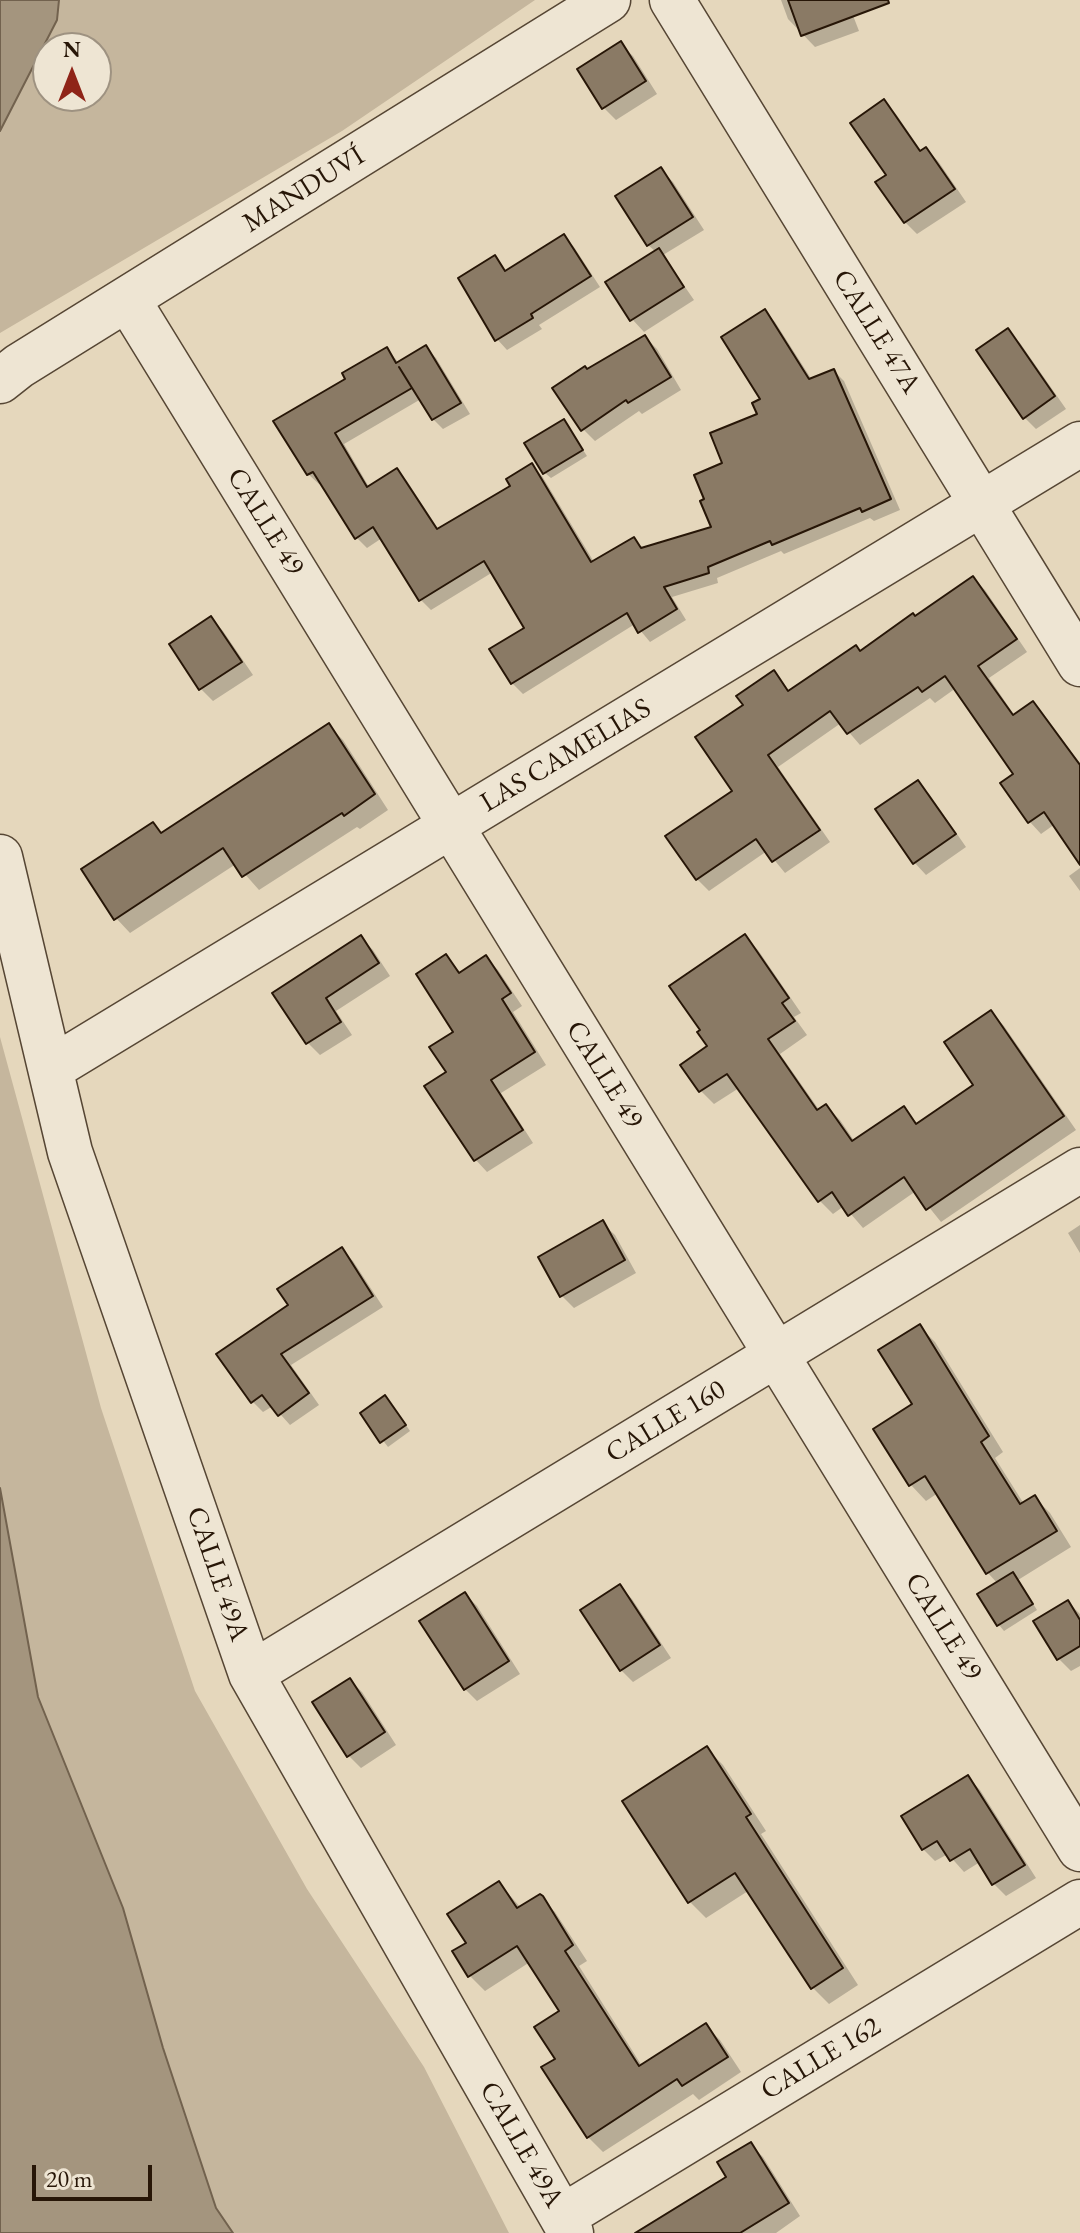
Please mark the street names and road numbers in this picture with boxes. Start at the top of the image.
street label: MANDUVÍ [237,139,371,241]
street label: CALLE 47A [825,264,927,400]
street label: CALLE 49 [219,462,311,582]
street label: LAS CAMELIAS [475,692,657,820]
street label: CALLE 49 [558,1015,650,1135]
street label: CALLE 160 [600,1373,732,1471]
street label: CALLE 49A [178,1503,256,1645]
street label: CALLE 49 [897,1567,989,1687]
street label: CALLE 162 [755,2010,887,2108]
street label: CALLE 49A [472,2076,570,2214]

